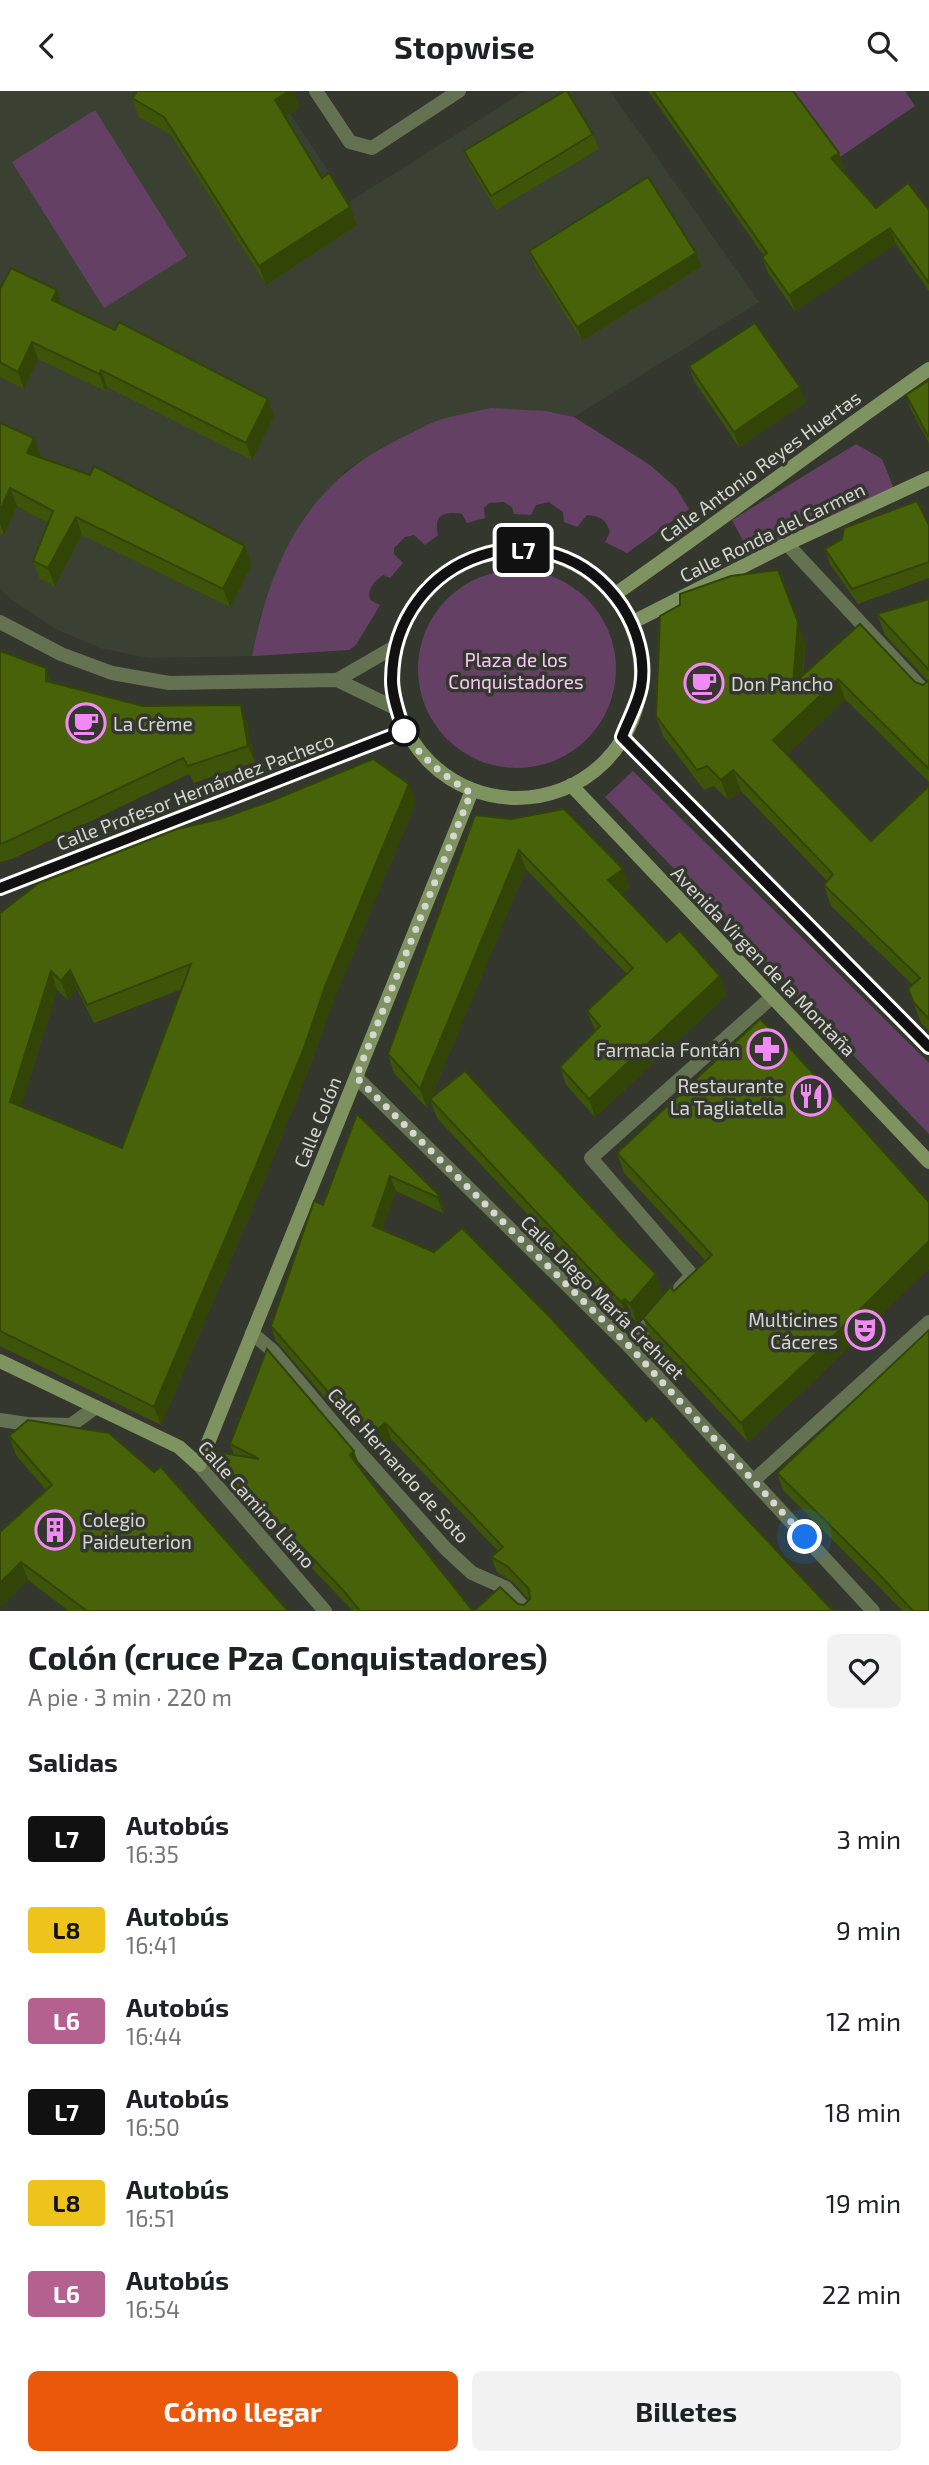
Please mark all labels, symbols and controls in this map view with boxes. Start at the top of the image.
icon: back [28,27,66,65]
text: Stopwise [394,27,535,65]
icon: search [863,27,901,65]
street label: Calle Antonio Reyes Huertas [655,385,865,547]
street label: Calle Ronda del Carmen [676,477,868,587]
line badge: L7 [491,527,554,573]
text: L7 [511,535,535,564]
park label: Plaza de los Conquistadores [448,648,584,693]
cafe icon: Don Pancho [683,662,725,704]
place label: Don Pancho [731,672,833,695]
cafe icon: La Crème [65,702,107,744]
place label: La Crème [113,712,193,735]
unlabelled marker [389,716,419,746]
street label: Calle Profesor Hernández Pacheco [53,727,337,855]
street label: Avenida Virgen de la Montaña [667,861,861,1061]
pharmacy icon: Farmacia Fontán [746,1028,788,1070]
place label: Farmacia Fontán [596,1038,740,1061]
street label: Calle Colón [288,1073,346,1171]
place label: Restaurante La Tagliatella [670,1074,784,1119]
restaurant icon: Restaurante La Tagliatella [790,1075,832,1117]
street label: Calle Diego María Crehuet [516,1210,690,1384]
place label: Multicines Cáceres [748,1308,838,1353]
theatre icon: Multicines Cáceres [844,1309,886,1351]
street label: Calle Hernando de Soto [323,1383,475,1547]
street label: Calle Camino Llano [194,1436,320,1572]
place label: Colegio Paideuterion [82,1508,192,1553]
building icon: Colegio Paideuterion [34,1509,76,1551]
your location [787,1519,822,1554]
button: heart [827,1634,901,1708]
text: Colón (cruce Pza Conquistadores) [28,1637,548,1677]
text: A pie · 3 min · 220 m [28,1683,232,1711]
text: Salidas [28,1746,118,1777]
text: Autobús [126,1809,229,1840]
text: 3 min [836,1823,901,1854]
text: L7 [54,1824,79,1853]
text: 16:35 [126,1840,179,1868]
text: Autobús [126,1900,229,1931]
text: 9 min [836,1914,901,1945]
text: L8 [53,1915,80,1944]
text: 16:41 [126,1931,177,1959]
text: Autobús [126,1991,229,2022]
text: 12 min [826,2005,901,2036]
text: L6 [53,2006,80,2035]
text: 16:44 [126,2022,182,2050]
text: Autobús [126,2082,229,2113]
text: 18 min [825,2096,901,2127]
text: L7 [54,2097,79,2126]
text: 16:50 [126,2113,180,2141]
text: Autobús [126,2173,229,2204]
text: 19 min [826,2187,901,2218]
text: L8 [53,2188,80,2217]
text: 16:51 [126,2204,175,2232]
text: Autobús [126,2264,229,2295]
text: 22 min [822,2278,901,2309]
text: L6 [53,2279,80,2308]
text: 16:54 [126,2295,180,2323]
button: Cómo llegar [28,2371,458,2451]
button: Billetes [472,2371,901,2451]

